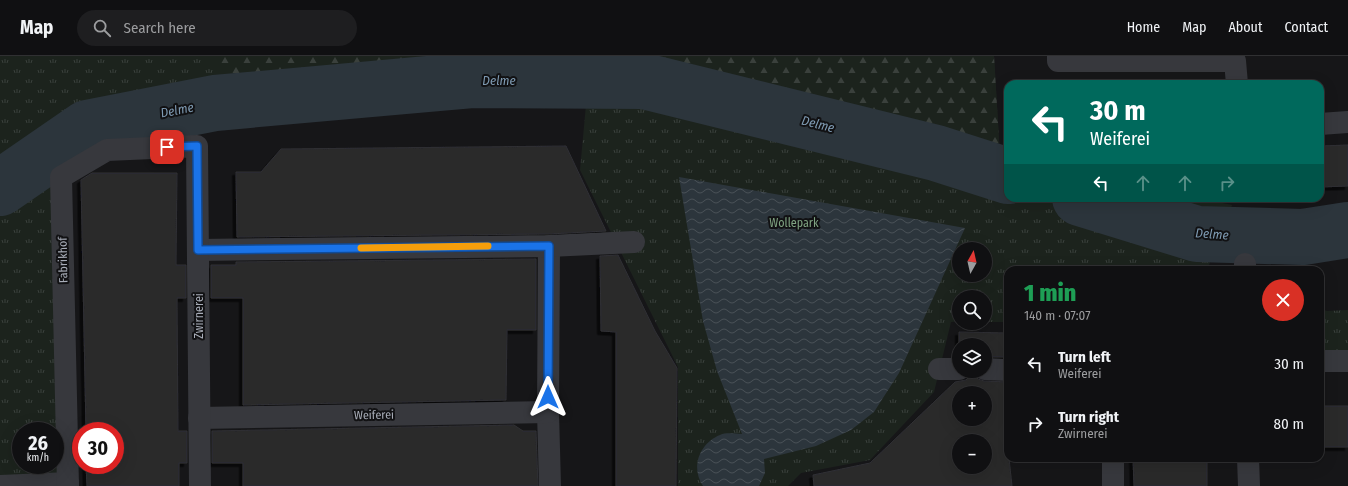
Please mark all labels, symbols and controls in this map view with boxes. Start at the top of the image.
search box [77,10,357,46]
text: Map [20,16,53,39]
icon: search [91,17,113,39]
text: Search here [123,19,196,37]
text: Home [1127,19,1160,36]
text: Map [1182,19,1206,36]
text: About [1228,19,1263,36]
text: Contact [1285,19,1328,36]
water label: Delme [482,73,516,88]
text: 30 m [1090,94,1146,127]
icon: left [1024,96,1076,148]
water label: Delme [159,99,195,121]
water label: Delme [800,113,836,135]
text: Weiferei [1090,128,1150,150]
pin [150,130,184,164]
icon: arrive [156,136,178,158]
icon: left [1090,172,1112,194]
icon: ahead [1132,172,1154,194]
icon: ahead [1174,172,1196,194]
icon: right [1216,172,1238,194]
park label: Wollepark [769,216,819,230]
water label: Delme [1195,225,1229,243]
street label: Fabrikhof [56,236,70,283]
north arrow [952,242,992,282]
map controls [952,242,992,474]
text: 1 min [1024,279,1076,307]
button: close [1262,279,1304,321]
button: search [952,290,992,330]
street label: Zwirnerei [192,293,206,339]
text: 140 m · 07:07 [1024,308,1090,323]
button: layers [952,338,992,378]
text: Turn left [1058,348,1111,366]
icon: left [1024,353,1046,375]
text: 30 m [1274,355,1304,373]
text: Weiferei [1058,366,1101,381]
position arrow [527,376,569,418]
button: + [952,386,992,426]
street label: Weiferei [354,408,394,422]
text: Turn right [1058,408,1119,426]
icon: right [1024,413,1046,435]
text: 80 m [1274,415,1304,433]
speed limit sign: 30 [72,422,124,474]
text: Zwirnerei [1058,426,1107,441]
text: 26 [28,431,48,455]
button: − [952,434,992,474]
text: km/h [27,452,49,464]

